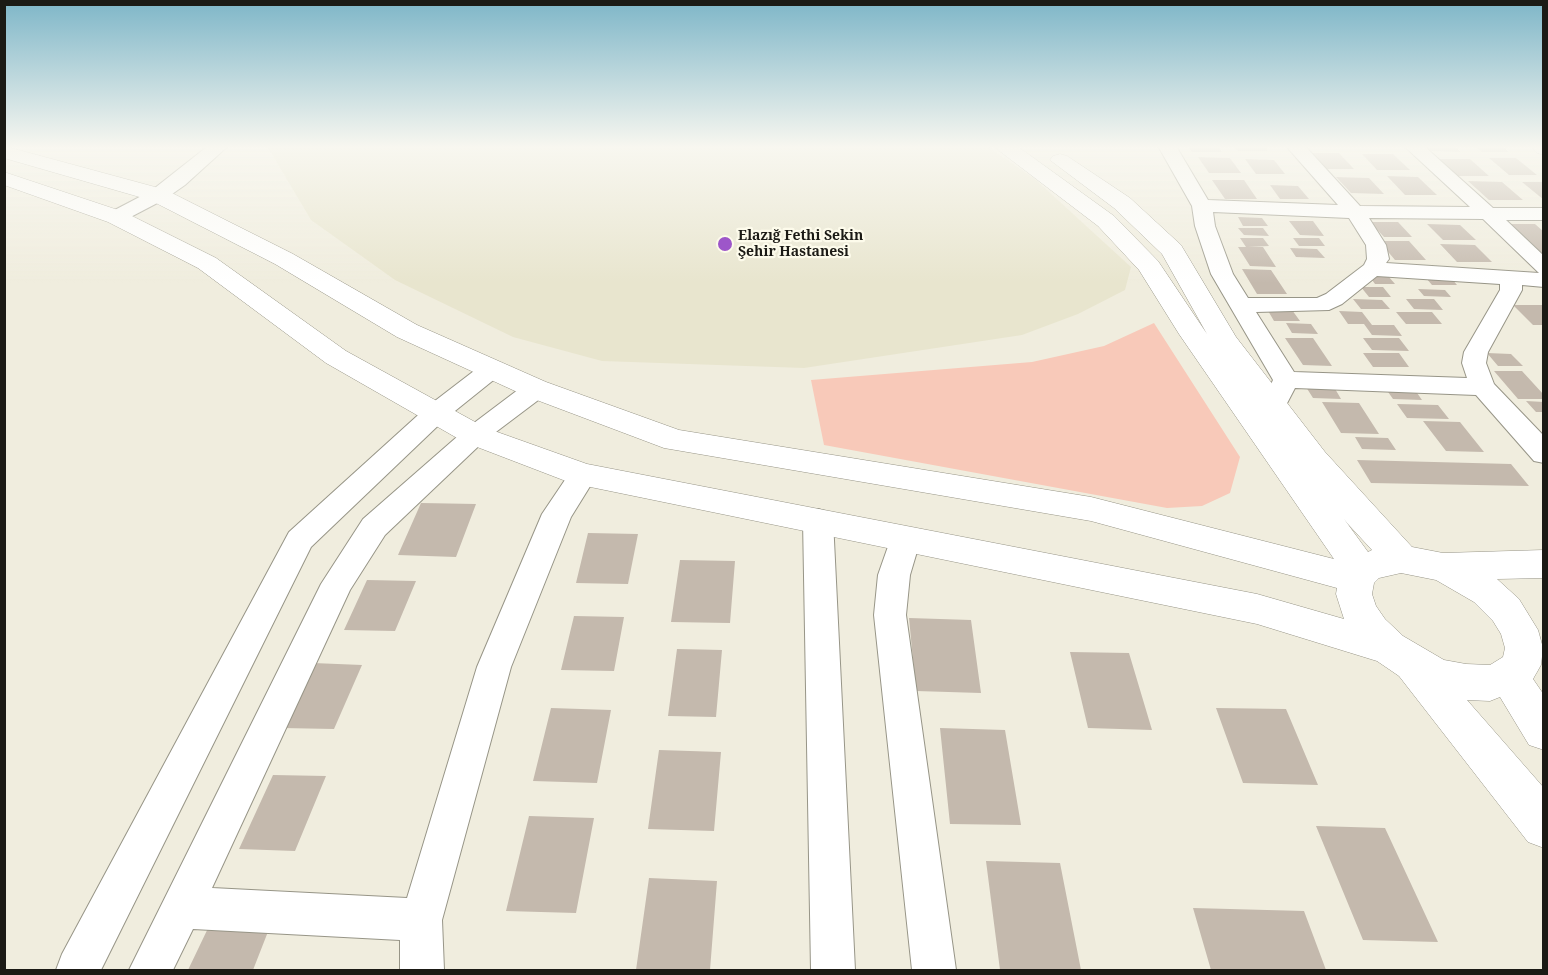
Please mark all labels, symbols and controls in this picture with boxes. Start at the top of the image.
place label: Elazığ Fethi Sekin Şehir Hastanesi [738,228,863,260]
marker: Elazığ Fethi Sekin Şehir Hastanesi [716,235,734,253]

